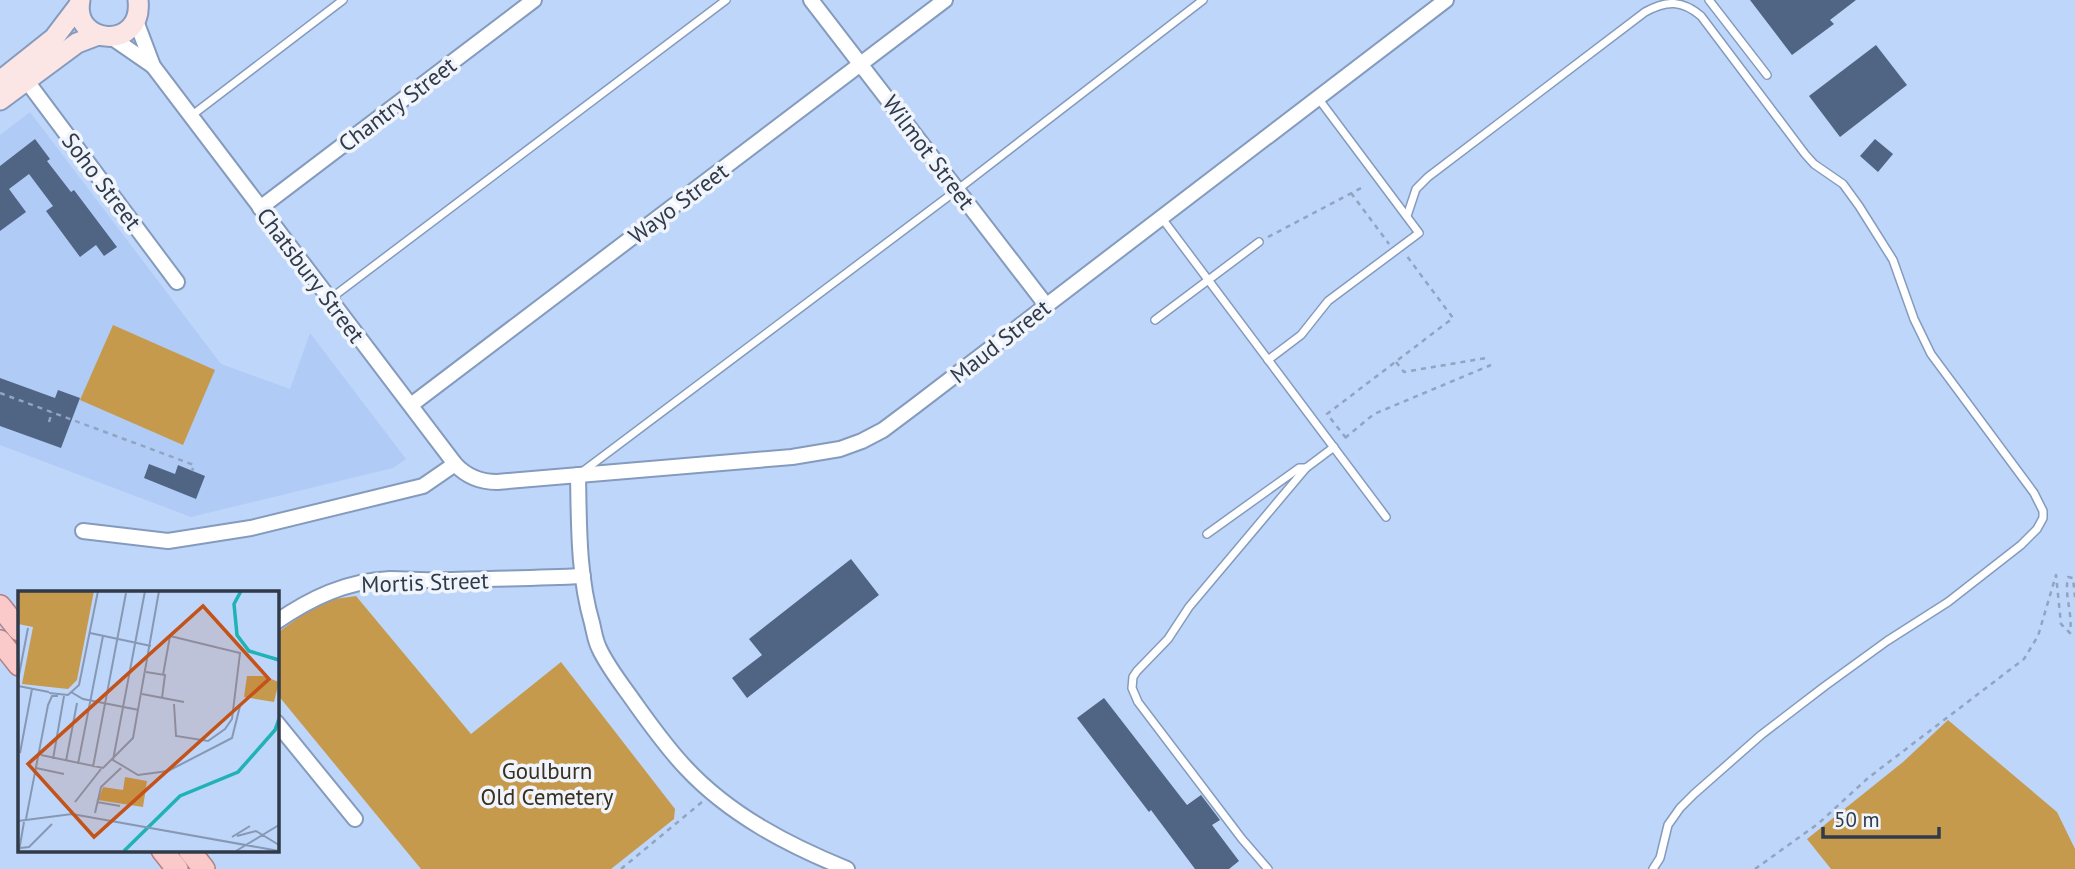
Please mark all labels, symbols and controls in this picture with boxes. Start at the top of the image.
street label: Chantry Street [332,50,462,158]
street label: Wilmot Street [877,89,982,215]
street label: Soho Street [56,127,148,236]
street label: Wayo Street [622,156,734,250]
street label: Chatsbury Street [251,202,371,349]
street label: Maud Street [944,293,1056,389]
street label: Mortis Street [361,565,489,599]
inset map [18,591,278,852]
park label: Goulburn Old Cemetery [480,756,614,811]
scale bar [1823,796,1938,840]
text: 50 m [1834,806,1880,833]

